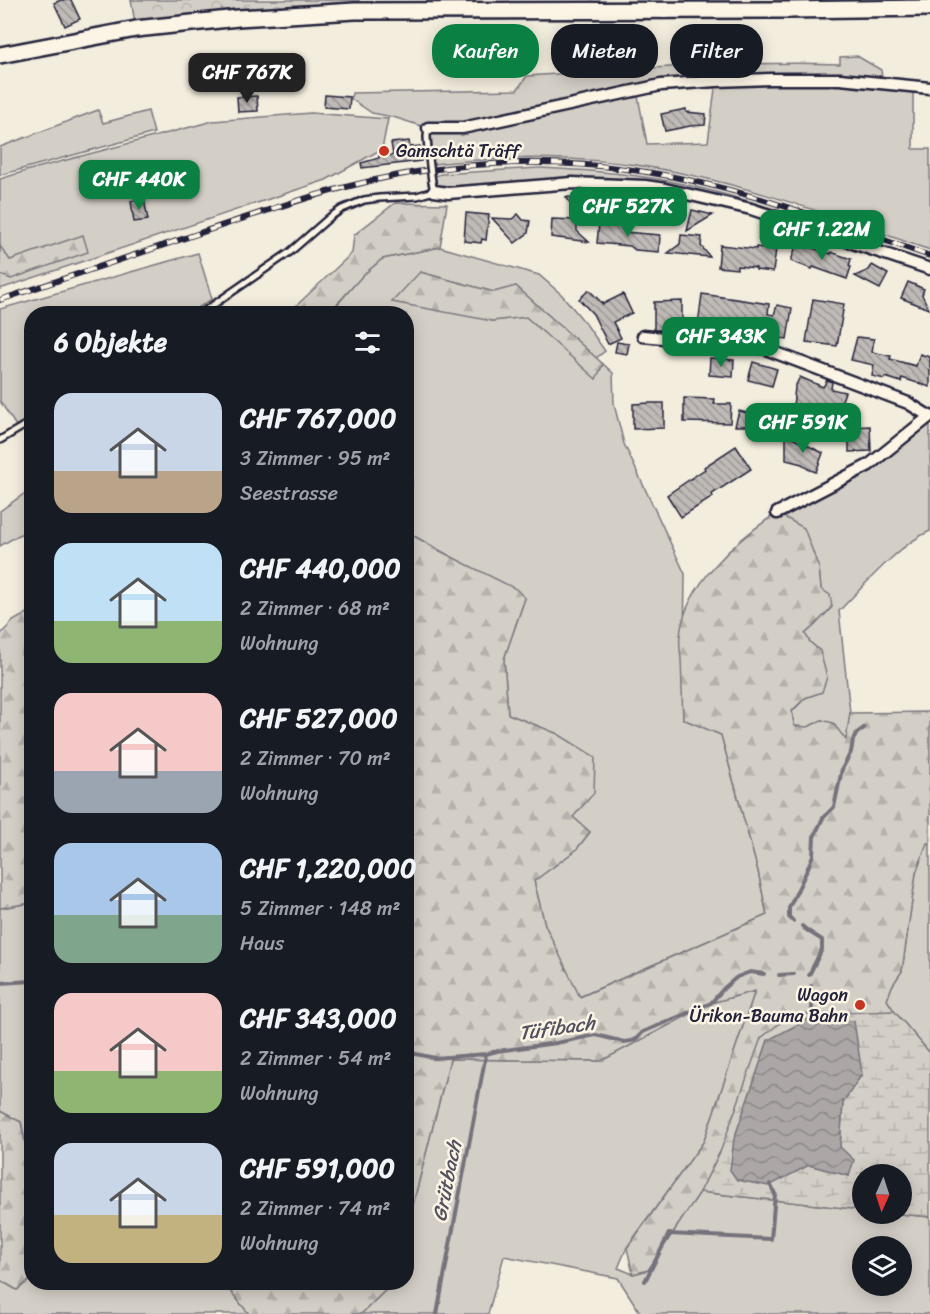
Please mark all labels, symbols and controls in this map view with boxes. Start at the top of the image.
chip: Kaufen [432,24,539,78]
chip: Mieten [551,24,658,78]
chip: Filter [670,24,763,78]
pin: CHF 767K [185,53,309,104]
text: CHF 767K [202,55,292,90]
place label: Gamschtä Träff [396,135,523,167]
marker: Gamschtä Träff [377,144,391,158]
pin: CHF 440K [77,160,201,211]
text: CHF 440K [93,162,185,197]
pin: CHF 527K [566,187,690,238]
text: CHF 527K [583,189,673,224]
pin: CHF 1.22M [753,210,891,261]
text: CHF 1.22M [774,212,870,247]
pin: CHF 343K [659,317,783,368]
text: 6 Objekte [54,319,167,365]
text: CHF 343K [676,319,766,354]
icon: filters [351,326,384,359]
text: CHF 767,000 [240,395,396,441]
pin: CHF 591K [741,403,865,454]
text: CHF 591K [759,405,847,440]
icon: home [102,417,174,489]
text: 3 Zimmer · 95 m² [240,441,390,476]
text: Seestrasse [240,476,338,511]
text: CHF 440,000 [240,545,401,591]
icon: home [102,567,174,639]
text: 2 Zimmer · 68 m² [240,591,390,626]
text: Wohnung [240,626,319,661]
text: CHF 527,000 [240,695,398,741]
icon: home [102,717,174,789]
text: 2 Zimmer · 70 m² [240,741,391,776]
text: Wohnung [240,776,319,811]
text: CHF 1,220,000 [240,845,416,891]
icon: home [102,867,174,939]
text: 5 Zimmer · 148 m² [240,891,400,926]
text: Haus [240,926,284,961]
place label: Wagon Ürikon-Bauma Bahn [690,979,848,1032]
text: CHF 343,000 [240,995,397,1041]
marker: Wagon Ürikon-Bauma Bahn [853,998,867,1012]
water label: Tüfibach [517,1005,599,1051]
icon: home [102,1017,174,1089]
text: 2 Zimmer · 54 m² [240,1041,391,1076]
text: Wohnung [240,1076,319,1111]
water label: Grütbach [422,1135,472,1224]
text: CHF 591,000 [240,1145,395,1191]
north arrow [852,1164,912,1224]
map controls [852,1164,912,1296]
icon: home [102,1167,174,1239]
text: 2 Zimmer · 74 m² [240,1191,390,1226]
text: Wohnung [240,1226,319,1261]
button: layers [852,1236,912,1296]

